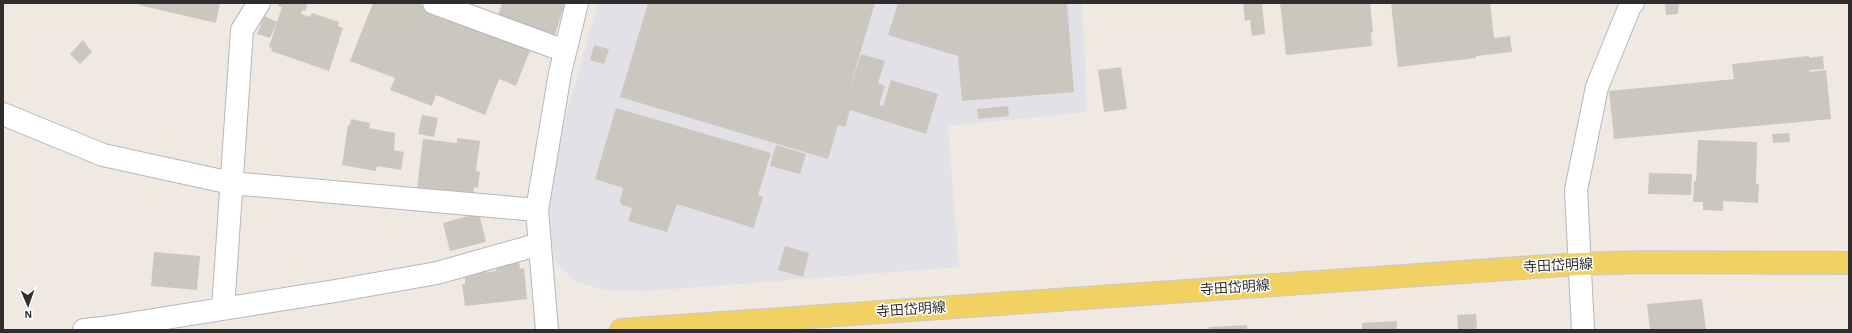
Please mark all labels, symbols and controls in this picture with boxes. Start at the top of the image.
street label: 寺田岱明線 [1523,256,1593,275]
street label: 寺田岱明線 [1200,278,1270,297]
north arrow [8,285,48,325]
street label: 寺田岱明線 [876,300,946,319]
text: N [24,309,32,320]

